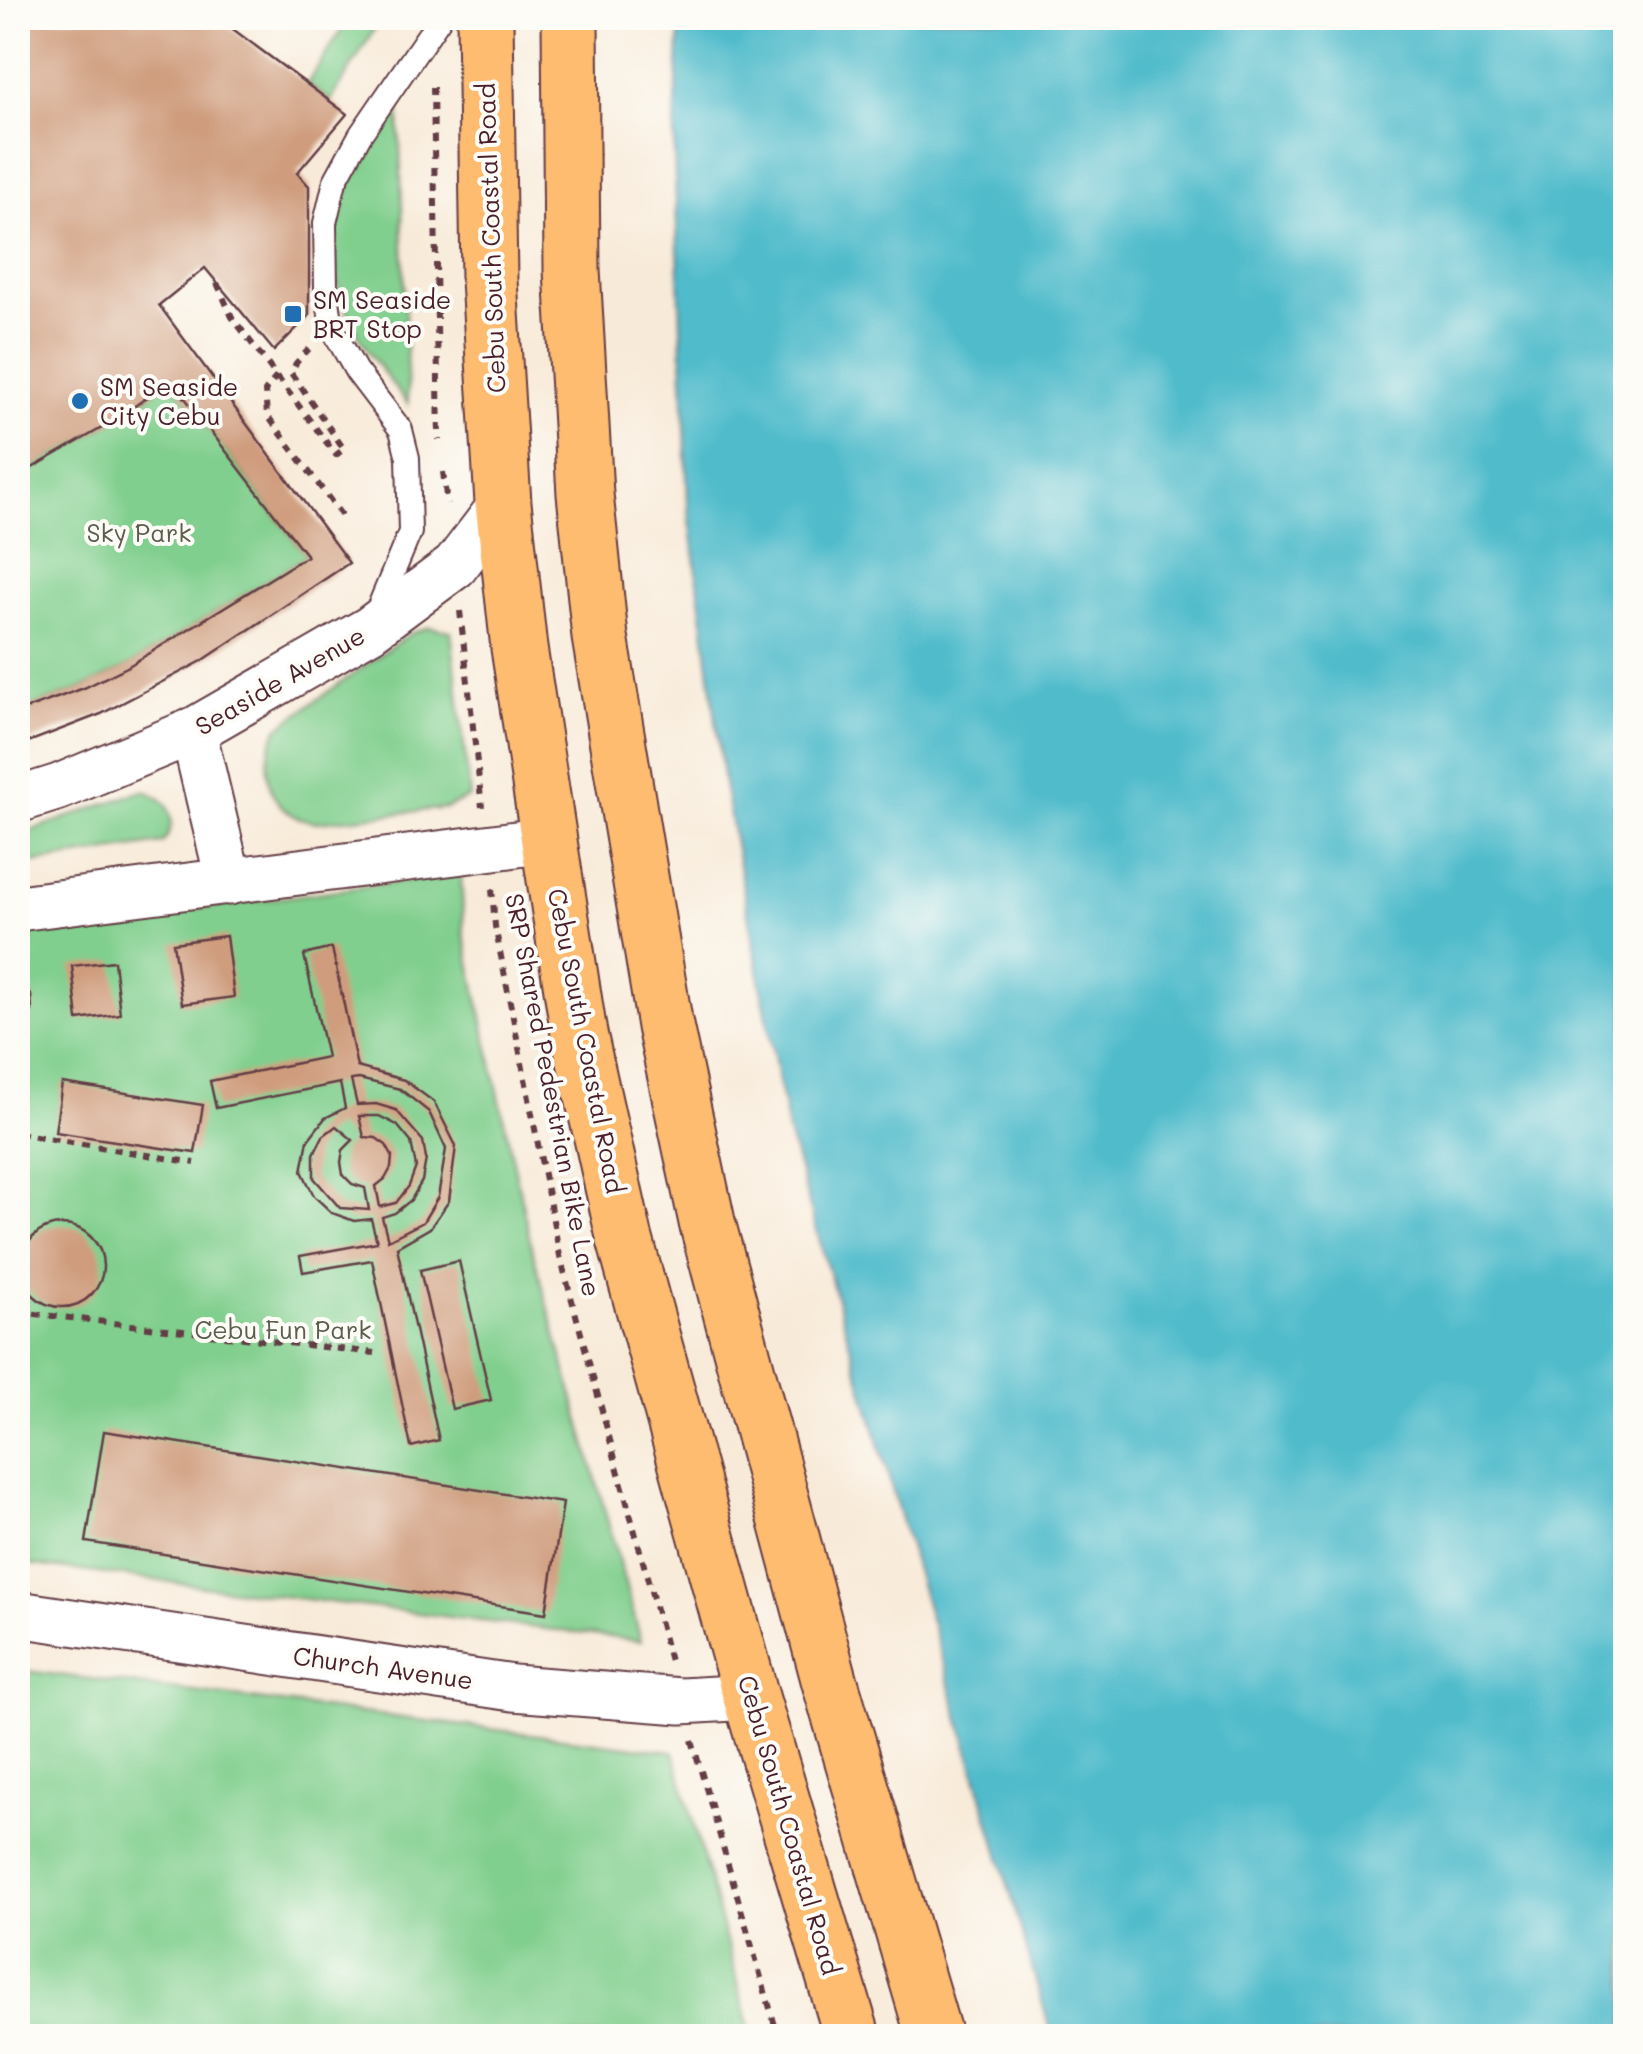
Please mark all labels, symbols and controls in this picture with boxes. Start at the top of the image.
street label: Cebu South Coastal Road [469,83,511,394]
place label: SM Seaside BRT Stop [313,283,451,344]
marker: SM Seaside BRT Stop [282,303,304,325]
place label: SM Seaside City Cebu [100,370,238,432]
marker: SM Seaside City Cebu [69,390,91,412]
park label: Sky Park [86,516,192,549]
street label: Seaside Avenue [189,619,370,742]
street label: Cebu South Coastal Road [542,886,632,1196]
street label: SRP Shared Pedestrian Bike Lane [499,891,609,1299]
park label: Cebu Fun Park [194,1313,372,1345]
street label: Church Avenue [291,1639,475,1695]
street label: Cebu South Coastal Road [732,1671,848,1978]

